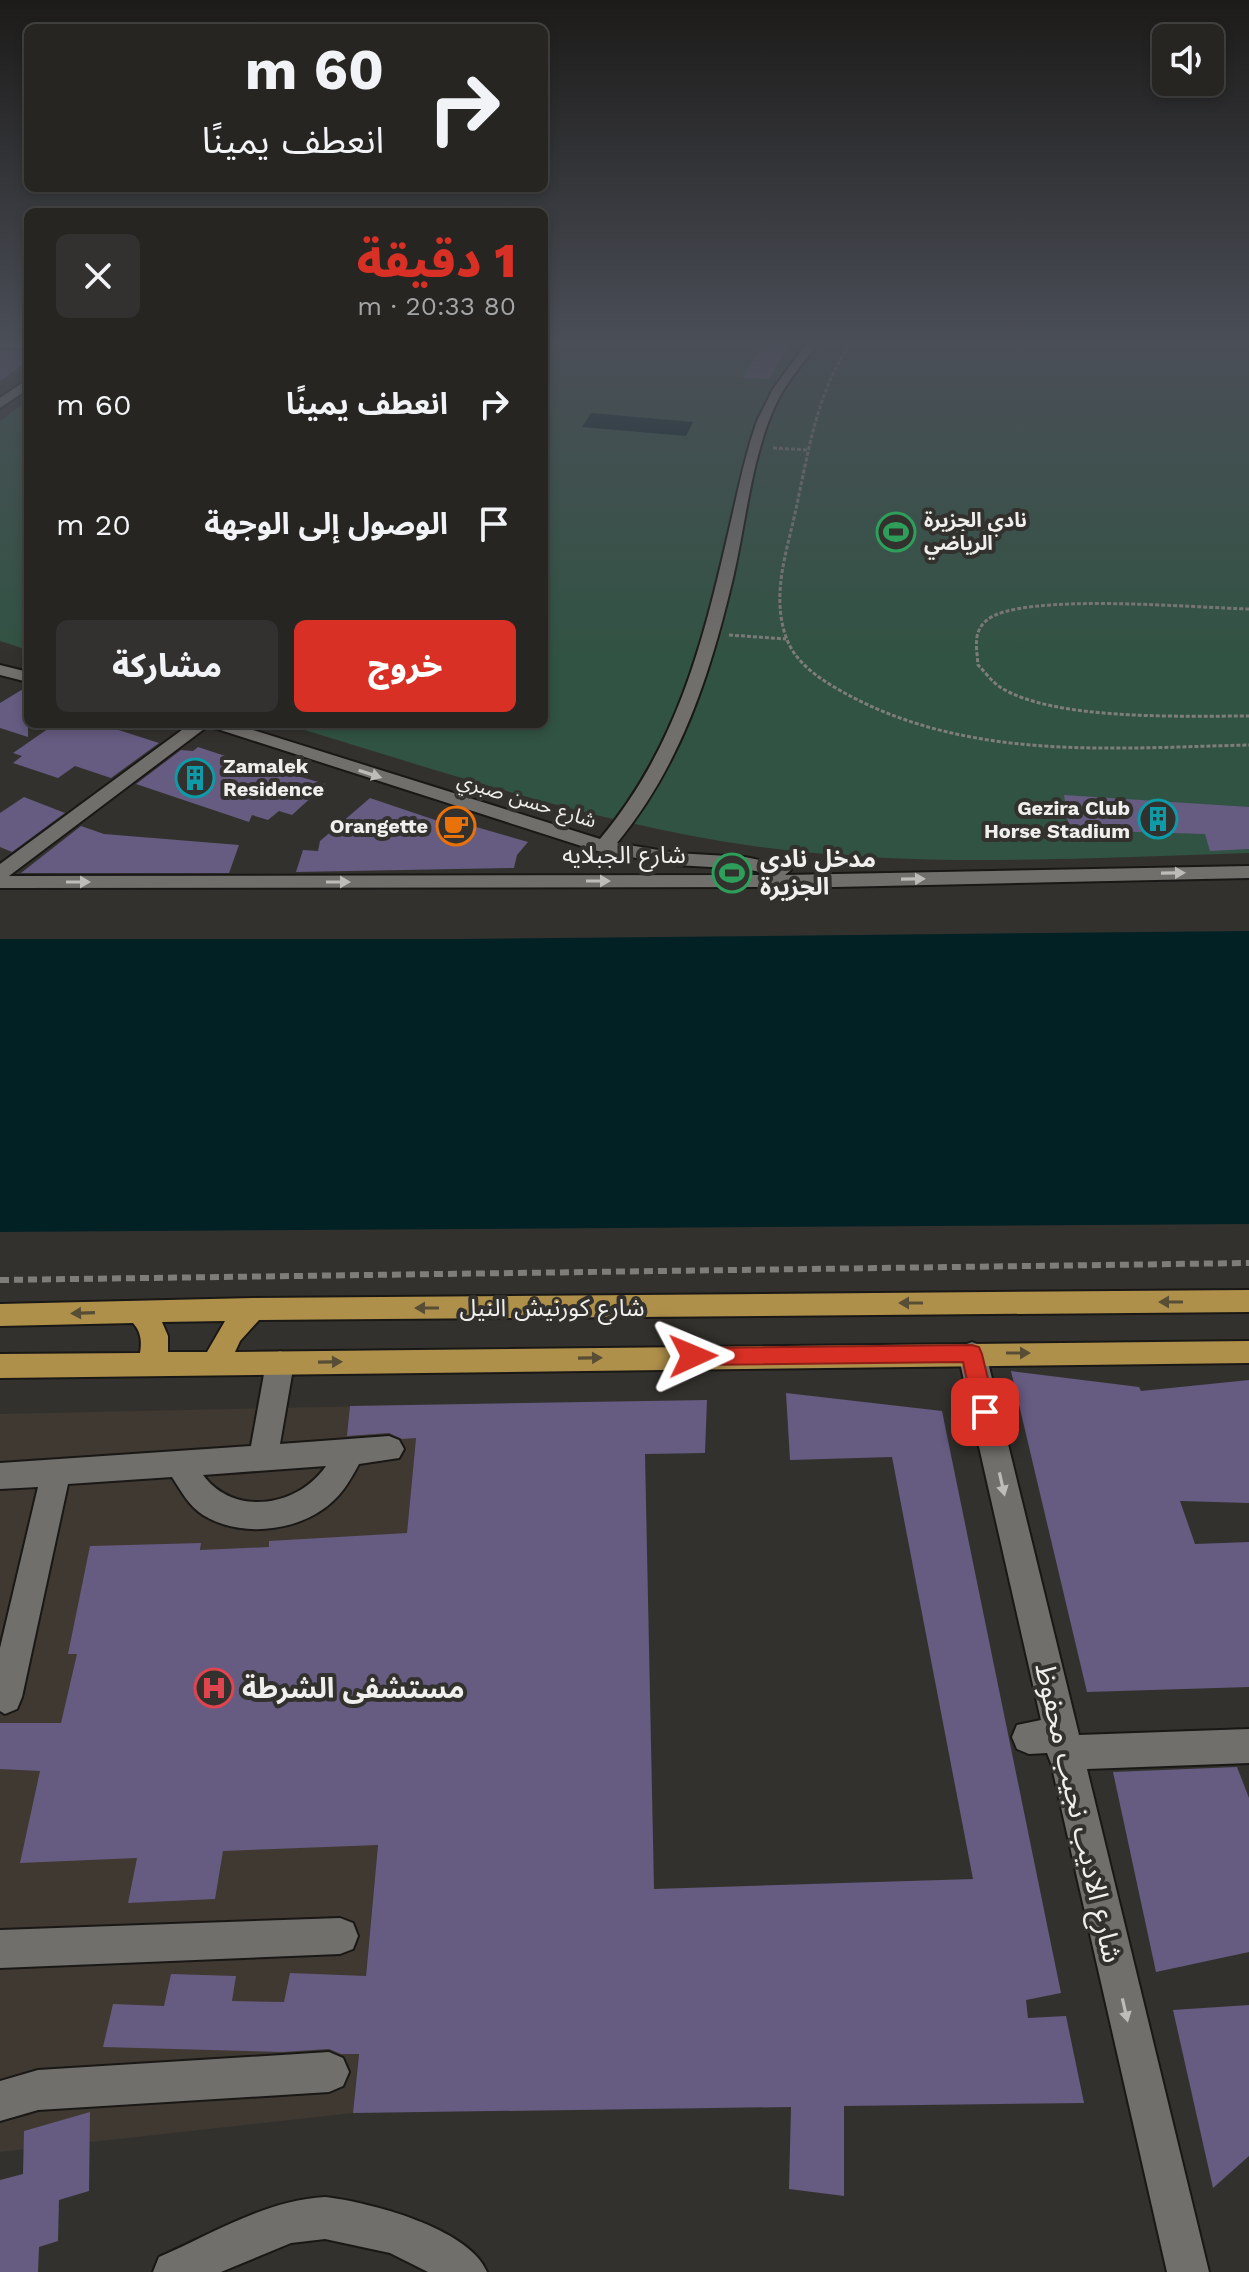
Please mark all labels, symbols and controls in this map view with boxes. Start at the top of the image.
map controls [1152,24,1224,96]
button: sound [1152,24,1224,96]
text: 60 m [245,37,384,103]
icon: right [412,56,516,160]
text: انعطف يمينًا [202,120,384,162]
text: 1 دقيقة [356,232,516,289]
button: close [56,234,140,318]
text: 80 m · 20:33 [357,291,516,321]
icon: right [472,382,516,426]
text: انعطف يمينًا [286,386,448,421]
text: 60 m [56,387,132,422]
icon: arrive [472,502,516,546]
text: الوصول إلى الوجهة [204,506,448,541]
text: 20 m [56,507,131,542]
place label: نادي الجزيرة الرياضي [924,508,1027,560]
sports icon: نادي الجزيرة الرياضي [875,511,917,553]
button: مشاركة [56,620,278,712]
button: خروج [294,620,516,712]
place label: Zamalek Residence [223,754,324,801]
building icon: Zamalek Residence [174,757,216,799]
street label: شارع حسن صبري [454,767,599,836]
one-way arrow [358,768,382,780]
place label: Gezira Club Horse Stadium [984,796,1130,843]
building icon: Gezira Club Horse Stadium [1137,798,1179,840]
cafe icon: Orangette [435,805,477,847]
place label: Orangette [330,814,428,838]
street label: شارع الجبلايه [562,841,686,872]
place label: مدخل نادى الجزيرة [760,845,876,901]
sports icon: مدخل نادى الجزيرة [711,852,753,894]
one-way arrow [1161,867,1186,879]
one-way arrow [901,873,926,885]
one-way arrow [586,875,611,887]
one-way arrow [66,876,91,888]
one-way arrow [326,876,351,888]
street label: شارع كورنيش النيل [460,1294,644,1325]
one-way arrow [1158,1296,1183,1308]
one-way arrow [898,1297,923,1309]
one-way arrow [414,1302,439,1314]
one-way arrow [70,1306,95,1319]
position arrow [651,1314,735,1398]
one-way arrow [1006,1347,1031,1359]
one-way arrow [578,1352,603,1364]
one-way arrow [318,1356,343,1368]
pin [951,1378,1019,1446]
icon: arrive [963,1390,1007,1434]
one-way arrow [996,1472,1009,1497]
street label: شارع الاديب نجيب محفوظ [1025,1660,1130,1967]
hospital icon: مستشفى الشرطة [193,1667,235,1709]
place label: مستشفى الشرطة [242,1672,465,1705]
one-way arrow [1119,1997,1132,2022]

